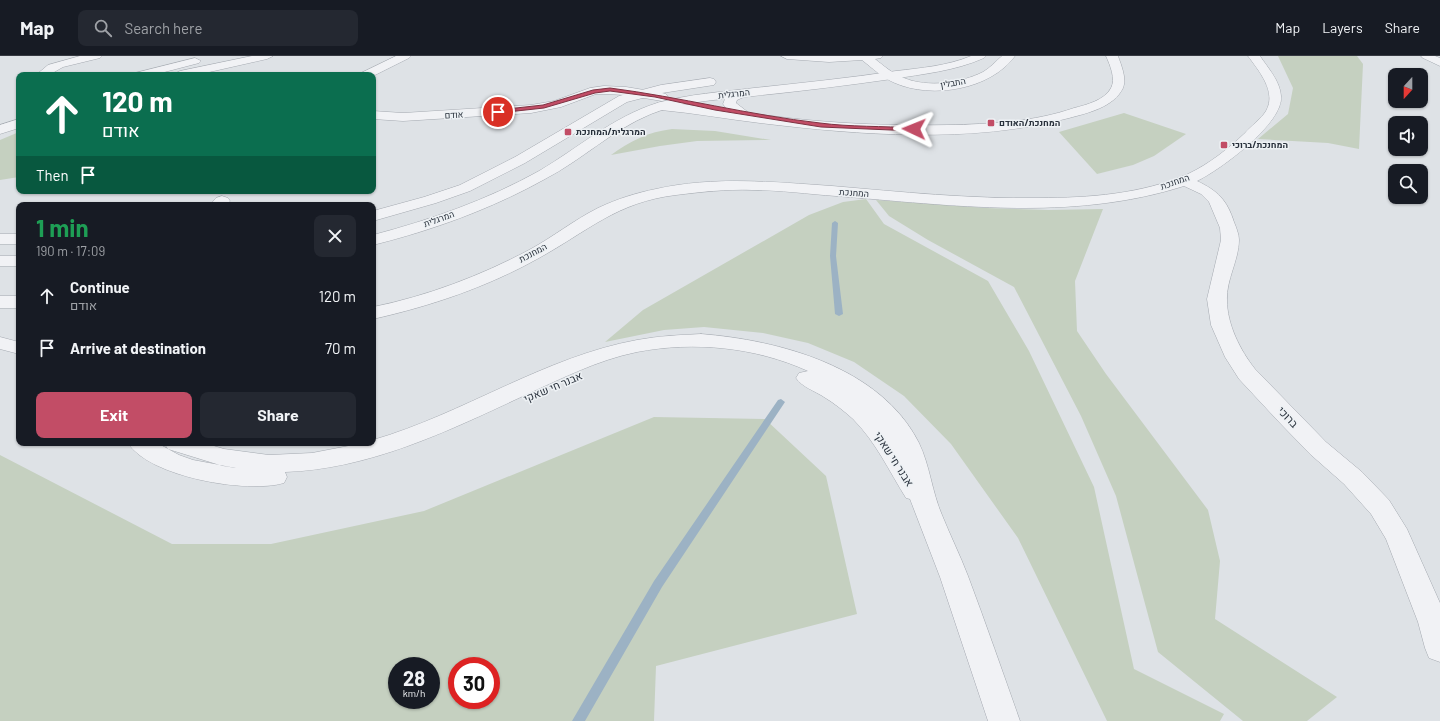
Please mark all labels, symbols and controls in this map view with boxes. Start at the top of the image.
search box [78,10,358,46]
text: Map [20,16,54,39]
icon: search [92,17,114,39]
text: Search here [124,19,202,37]
text: Map [1275,19,1300,36]
text: Layers [1322,19,1363,36]
text: Share [1385,19,1420,36]
north arrow [1388,68,1428,108]
map controls [1388,68,1428,204]
street label: התבלין [939,75,966,90]
text: 120 m [102,84,173,118]
street label: המרגלית [718,86,750,101]
icon: ahead [36,88,88,140]
pin [481,95,515,129]
icon: arrive [487,101,509,123]
position arrow [893,108,935,150]
street label: אודם [444,109,464,120]
button: sound [1388,116,1428,156]
place label: המחנכת/האודם [999,117,1060,128]
marker: המחנכת/האודם [986,118,996,128]
text: אודם [102,119,140,141]
place label: המרגלית/המחנכת [576,126,645,137]
marker: המרגלית/המחנכת [563,127,573,137]
place label: המחנכת/ברוכי [1232,139,1288,150]
marker: המחנכת/ברוכי [1219,140,1229,150]
icon: arrive [77,164,99,186]
button: search [1388,164,1428,204]
text: Then [36,166,69,184]
street label: המחנכת [1159,171,1191,192]
street label: המחנכת [839,186,869,199]
street label: המרגלית [422,208,456,229]
text: 1 min [36,213,89,242]
button: close [314,215,356,257]
street label: המחנכת [517,241,549,265]
text: 190 m · 17:09 [36,243,105,259]
text: Continue [70,278,130,296]
icon: ahead [36,285,58,307]
text: 120 m [319,287,356,305]
text: אודם [70,297,97,313]
icon: arrive [36,337,58,359]
text: Arrive at destination [70,339,206,357]
text: 70 m [325,339,356,357]
street label: אבנר חי שאקי [521,368,584,405]
button: Exit [36,392,192,438]
button: Share [200,392,356,438]
street label: ברוכי [1275,404,1301,430]
street label: אבנר חי שאקי [872,429,917,489]
speed limit sign: 30 [448,657,500,709]
text: 28 [403,666,425,690]
text: km/h [403,687,425,699]

